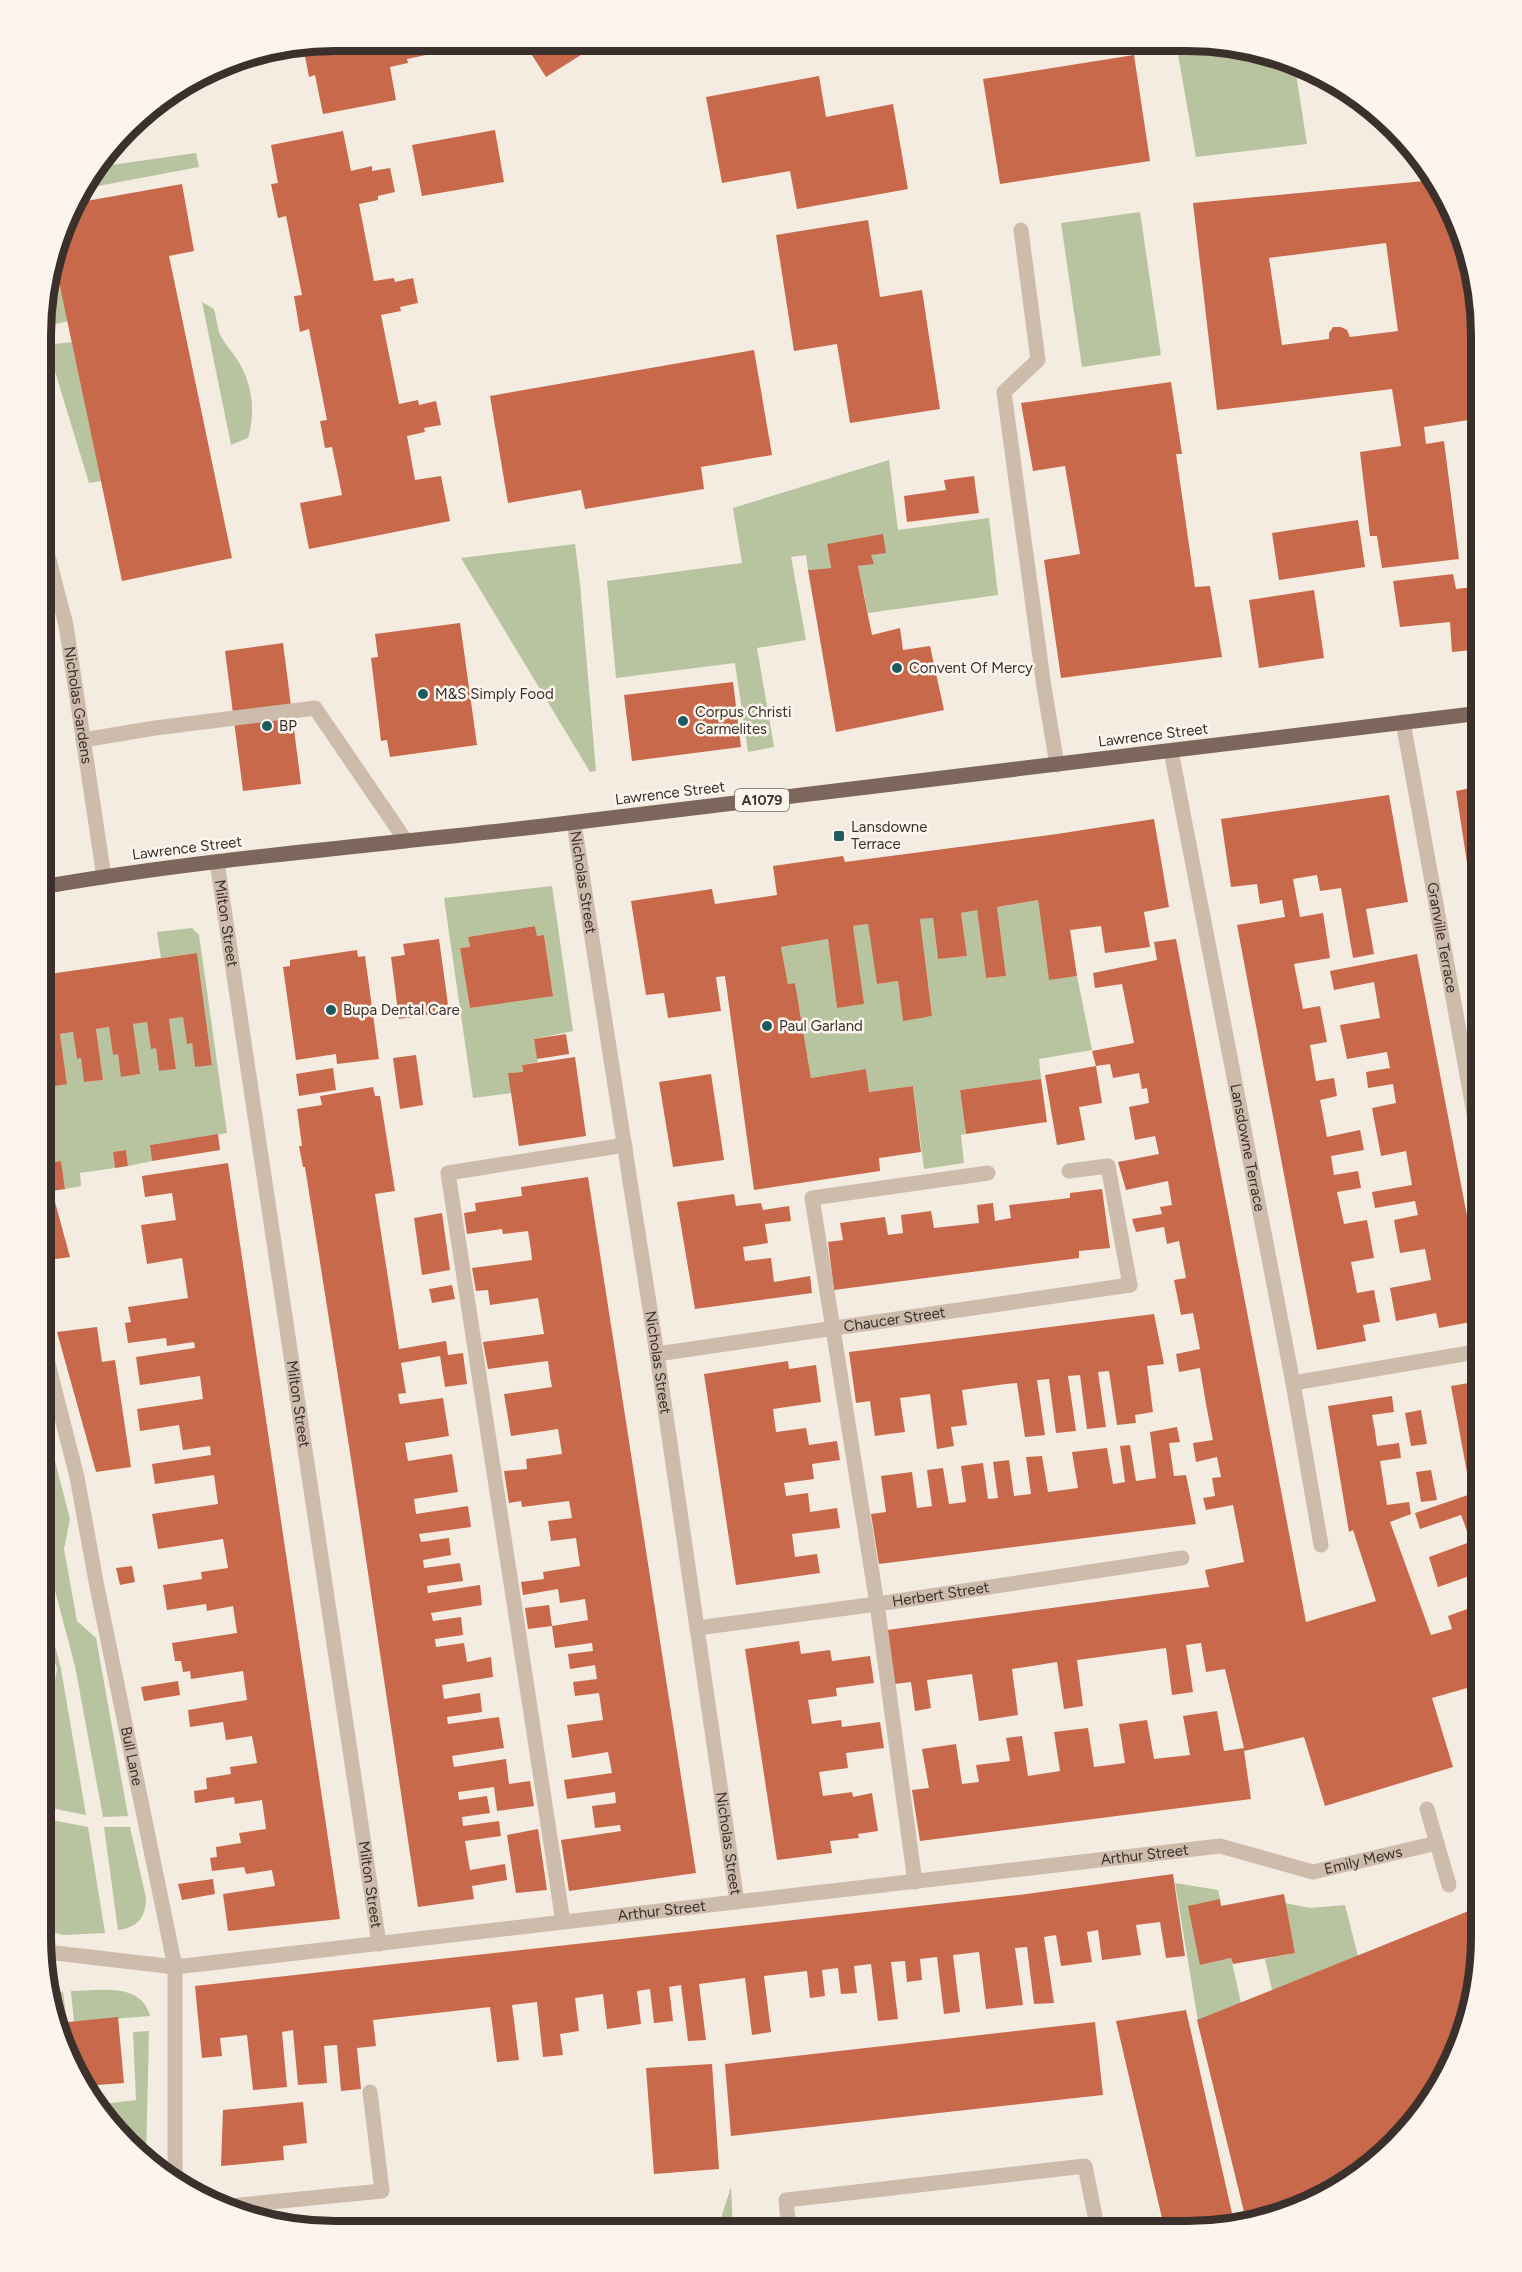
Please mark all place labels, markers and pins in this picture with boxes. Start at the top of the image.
place label: Convent Of Mercy [909,659,1033,677]
marker: Convent Of Mercy [890,661,904,675]
place label: M&S Simply Food [435,685,554,703]
marker: M&S Simply Food [416,687,430,701]
place label: Corpus Christi Carmelites [695,703,791,738]
marker: Corpus Christi Carmelites [676,714,690,728]
place label: BP [279,717,297,735]
marker: BP [260,719,274,733]
place label: Lansdowne Terrace [851,818,927,853]
marker: Lansdowne Terrace [832,829,846,843]
place label: Bupa Dental Care [343,1001,460,1019]
marker: Bupa Dental Care [324,1003,338,1017]
place label: Paul Garland [779,1017,863,1035]
marker: Paul Garland [760,1019,774,1033]

